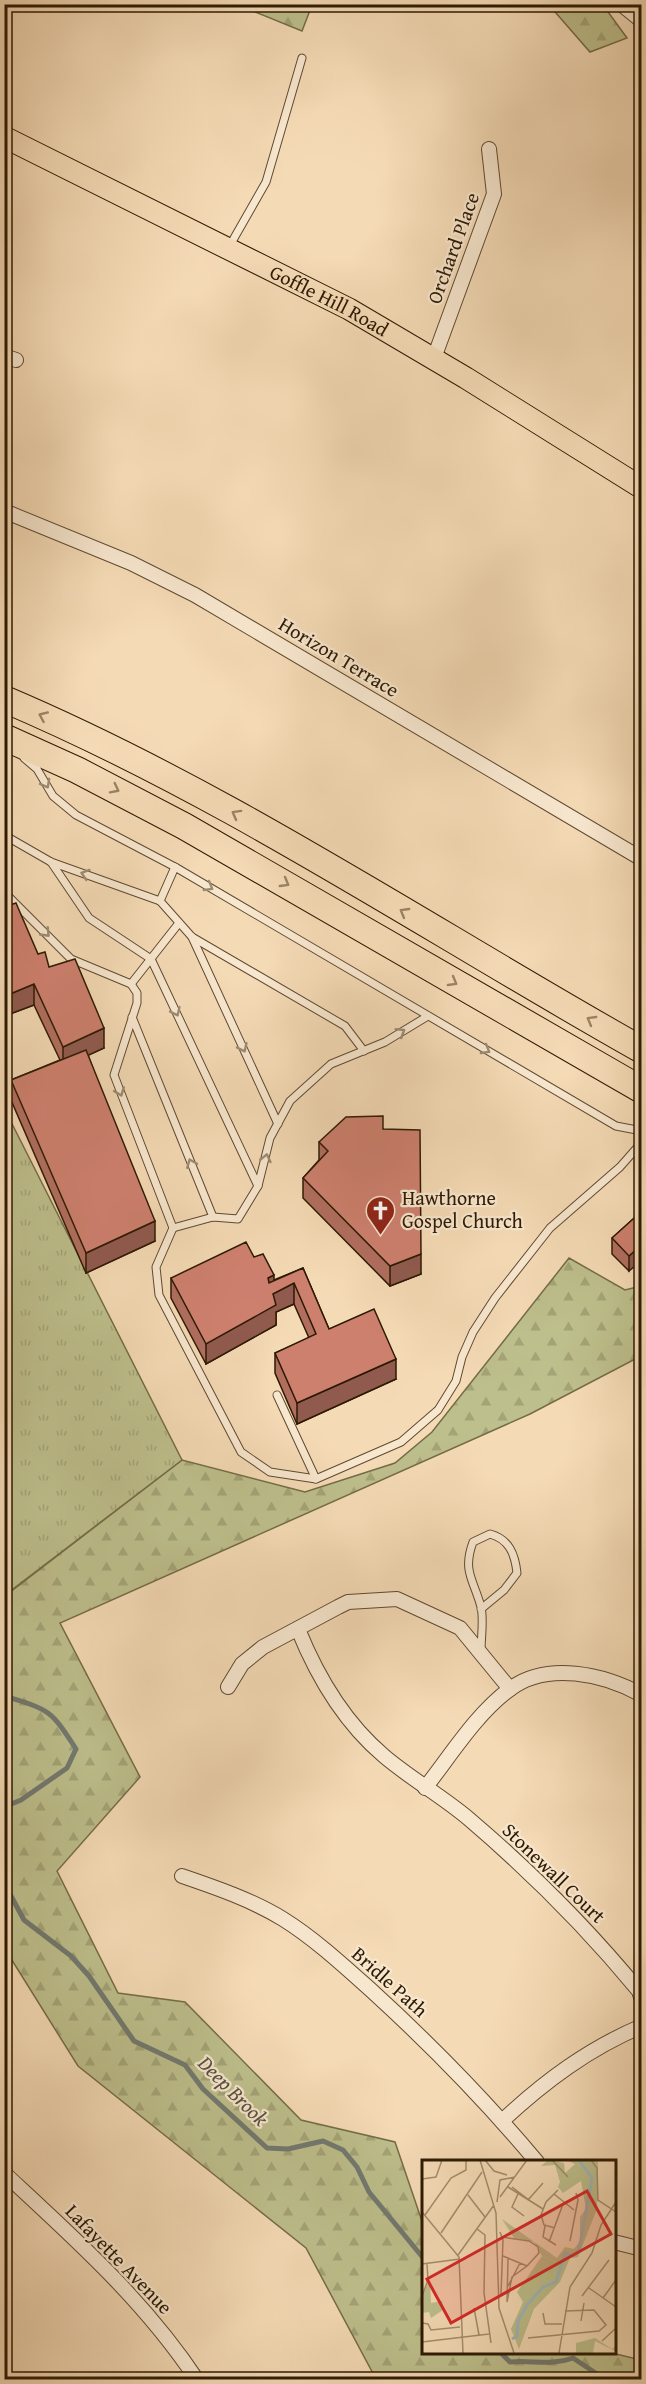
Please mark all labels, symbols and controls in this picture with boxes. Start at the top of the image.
street label: Orchard Place [419,188,486,308]
street label: Goffle Hill Road [265,257,395,343]
street label: Horizon Terrace [274,609,405,704]
one-way arrow [39,711,50,723]
one-way arrow [39,778,50,788]
one-way arrow [108,781,119,793]
one-way arrow [231,810,242,821]
one-way arrow [80,868,91,881]
one-way arrow [279,876,289,888]
one-way arrow [203,880,213,891]
one-way arrow [400,907,410,919]
one-way arrow [39,926,50,937]
one-way arrow [447,974,458,986]
one-way arrow [168,1005,180,1016]
one-way arrow [587,1016,597,1028]
one-way arrow [395,1028,405,1040]
one-way arrow [235,1041,247,1052]
one-way arrow [479,1042,490,1054]
one-way arrow [113,1087,126,1097]
one-way arrow [258,1153,271,1163]
one-way arrow [186,1158,198,1169]
place label: Hawthorne Gospel Church [402,1183,523,1235]
church icon: Hawthorne Gospel Church [365,1194,397,1236]
street label: Stonewall Court [496,1816,613,1930]
street label: Bridle Path [346,1939,435,2024]
water label: Deep Brook [190,2048,276,2133]
inset map [422,2160,616,2354]
street label: Lafayette Avenue [59,2197,180,2320]

